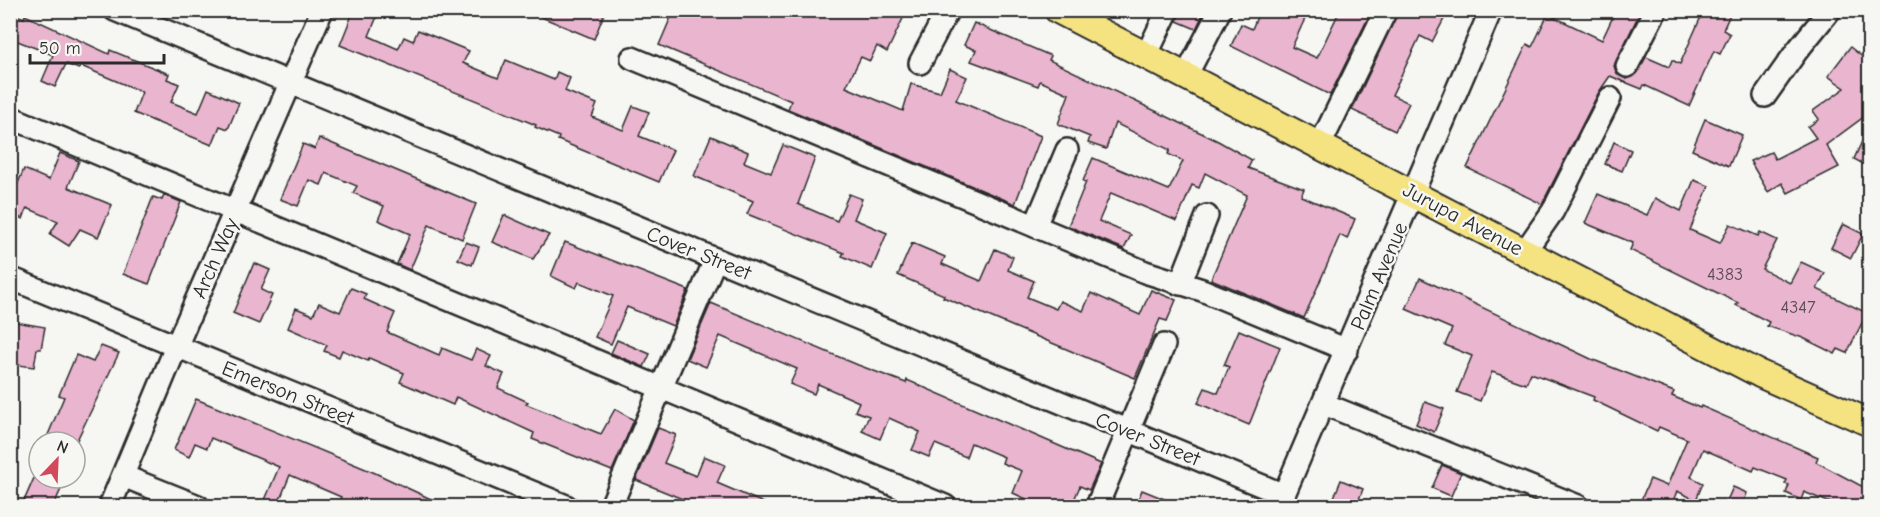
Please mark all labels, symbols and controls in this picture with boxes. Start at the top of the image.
scale bar [30,27,164,65]
text: 50 m [39,38,81,59]
street label: Jurupa Avenue [1399,177,1527,261]
street label: Arch Way [187,214,244,302]
street label: Palm Avenue [1346,219,1412,333]
street label: Cover Street [643,221,756,285]
house number: 4383 [1707,264,1743,285]
house number: 4347 [1780,297,1816,318]
street label: Emerson Street [219,356,358,431]
street label: Cover Street [1092,407,1205,471]
north arrow [27,430,87,490]
text: N [54,437,71,457]

